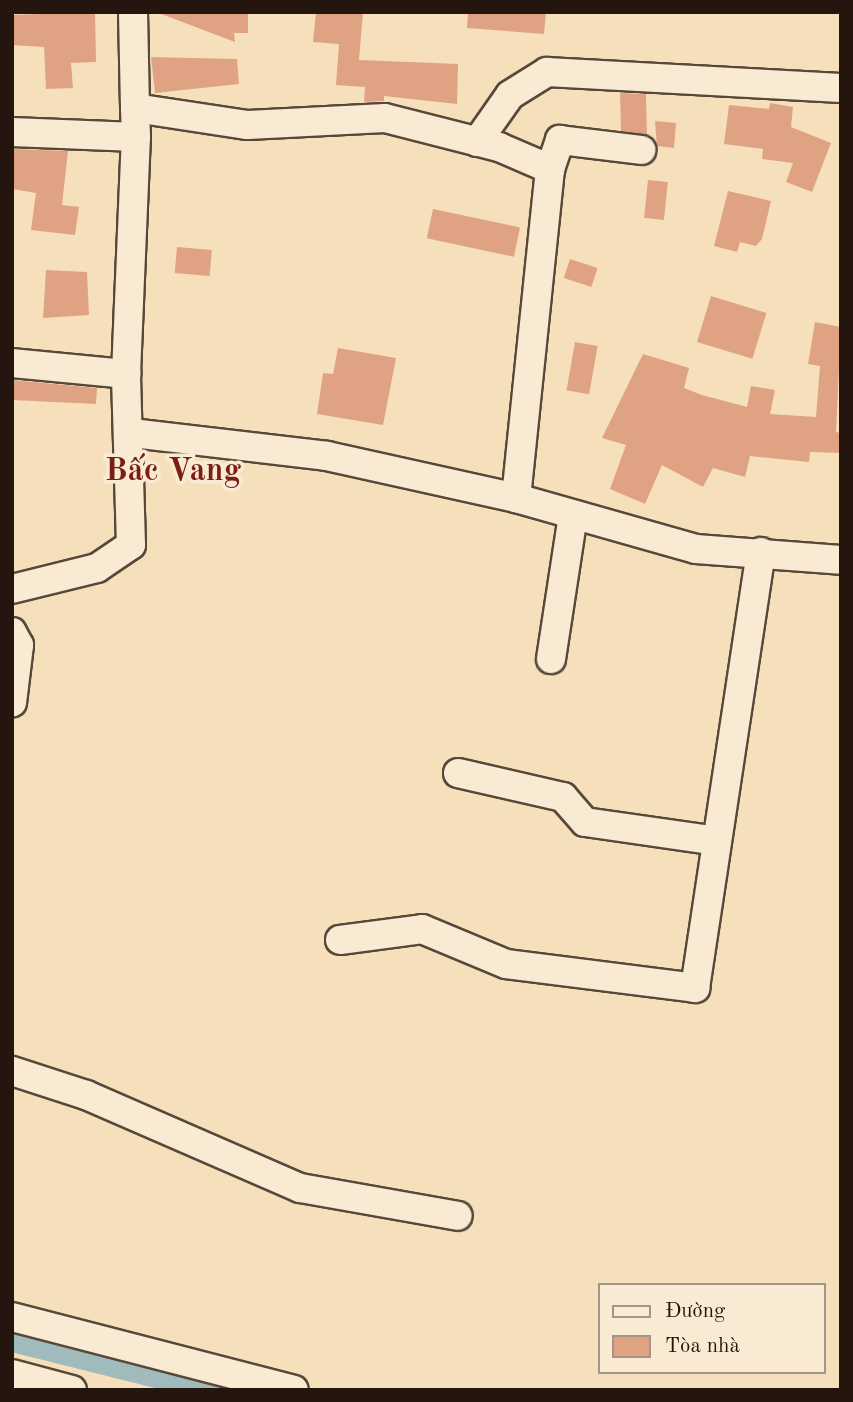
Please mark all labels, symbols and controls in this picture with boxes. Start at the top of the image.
district label: Bấc Vang [105,453,241,491]
legend [598,1283,825,1374]
text: Đường [665,1301,725,1322]
text: Tòa nhà [665,1336,740,1357]

